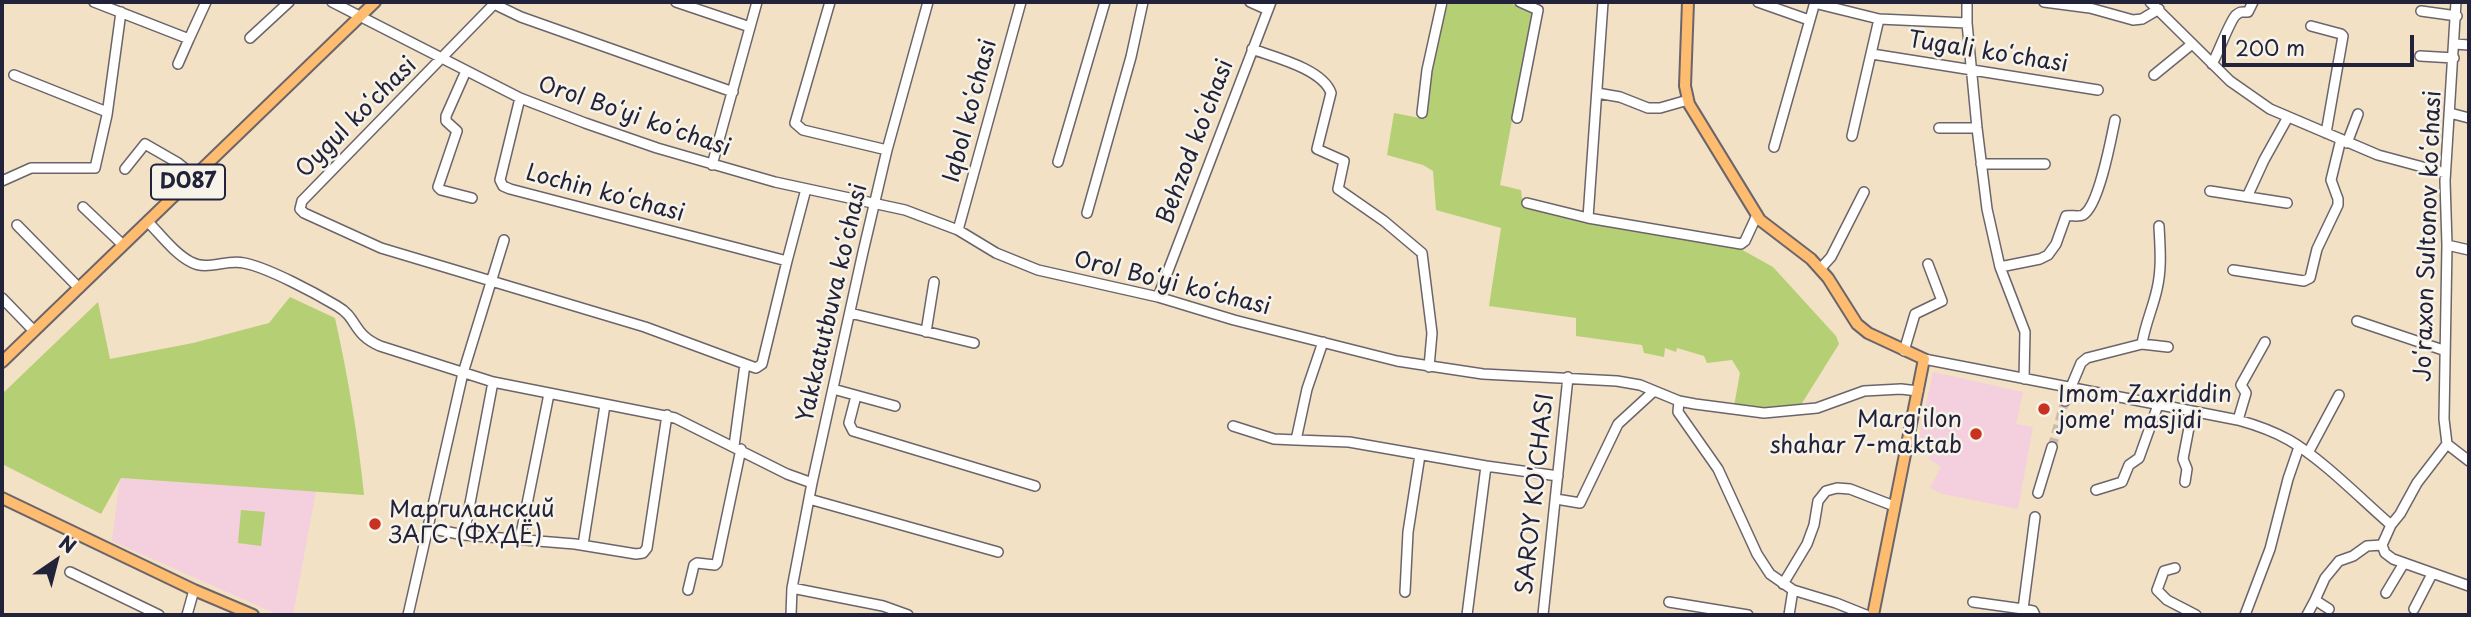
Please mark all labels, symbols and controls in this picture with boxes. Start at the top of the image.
scale bar [2226,21,2418,65]
street label: Tugali koʻchasi [1906,27,2070,79]
text: 200 m [2235,31,2305,63]
street label: Iqbol koʻchasi [939,36,1003,186]
street label: Oygul koʻchasi [291,52,423,184]
street label: Behzod koʻchasi [1152,56,1240,228]
street label: Orol Boʻyi koʻchasi [534,71,734,163]
street label: Joʻraxon Sultonov koʻchasi [2410,90,2448,382]
street label: Lochin koʻchasi [523,160,687,228]
road number: D087 [151,164,225,200]
street label: Yakkatutbuva koʻchasi [792,181,874,425]
street label: Orol Boʻyi koʻchasi [1071,246,1273,322]
place label: Imom Zaxriddin jome' masjidi [2058,382,2232,436]
street label: SAROY KO'CHASI [1512,392,1560,596]
marker: Imom Zaxriddin jome' masjidi [2036,401,2052,417]
place label: Marg'ilon shahar 7-maktab [1770,407,1962,461]
marker: Marg'ilon shahar 7-maktab [1968,426,1984,442]
place label: Маргиланский ЗАГС (ФХДЁ) [389,497,555,551]
marker: Маргиланский ЗАГС (ФХДЁ) [367,516,383,532]
north arrow [21,526,91,596]
text: N [54,528,82,560]

